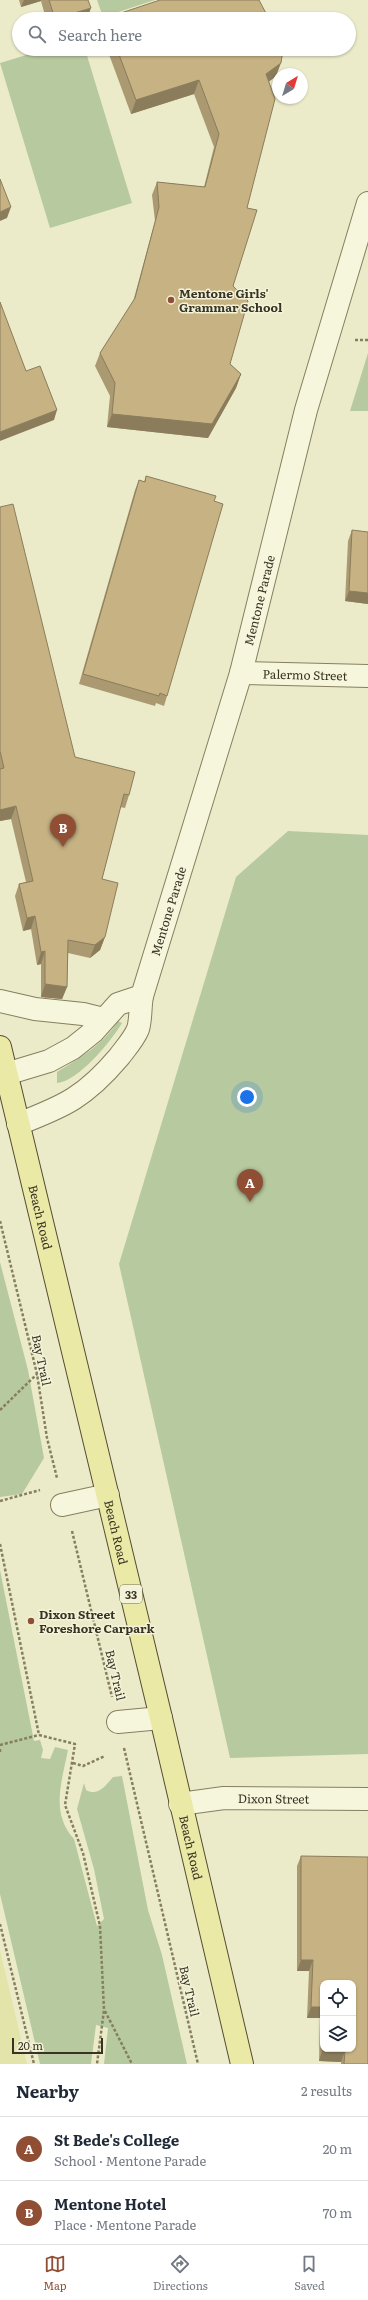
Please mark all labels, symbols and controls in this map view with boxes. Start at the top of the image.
search box [12,12,356,56]
icon: search [26,23,48,45]
text: Search here [58,23,142,46]
north arrow [272,68,308,104]
place label: Mentone Girls' Grammar School [179,284,283,316]
marker: Mentone Girls' Grammar School [166,295,176,305]
street label: Mentone Parade [239,553,279,648]
street label: Palermo Street [262,665,348,685]
pin: B [50,814,76,847]
street label: Mentone Parade [146,864,190,958]
your location [237,1087,257,1107]
pin: A [237,1169,263,1202]
street label: Beach Road [24,1183,57,1252]
street label: Bay Trail [28,1333,56,1387]
street label: Beach Road [100,1498,133,1567]
road number: 33 [120,1585,142,1603]
place label: Dixon Street Foreshore Carpark [39,1605,155,1637]
marker: Dixon Street Foreshore Carpark [26,1616,36,1626]
street label: Bay Trail [101,1648,131,1702]
street label: Dixon Street [238,1789,310,1808]
street label: Beach Road [175,1813,208,1882]
street label: Bay Trail [175,1964,205,2018]
map controls [320,1980,356,2052]
button: locate [320,1980,356,2016]
button: layers [320,2016,356,2052]
scale bar [12,2036,103,2055]
text: 20 m [18,2037,43,2053]
text: Nearby [16,2078,79,2103]
text: 2 results [301,2081,352,2100]
text: St Bede's College [54,2128,179,2151]
text: A [24,2139,34,2158]
text: 20 m [323,2139,352,2158]
text: School · Mentone Parade [54,2151,206,2170]
text: Mentone Hotel [54,2192,166,2215]
text: B [25,2203,33,2222]
text: 70 m [323,2203,352,2222]
text: Place · Mentone Parade [54,2215,196,2234]
tab: Map [43,2253,67,2293]
tab: Directions [153,2253,208,2293]
tab: Saved [294,2253,325,2293]

